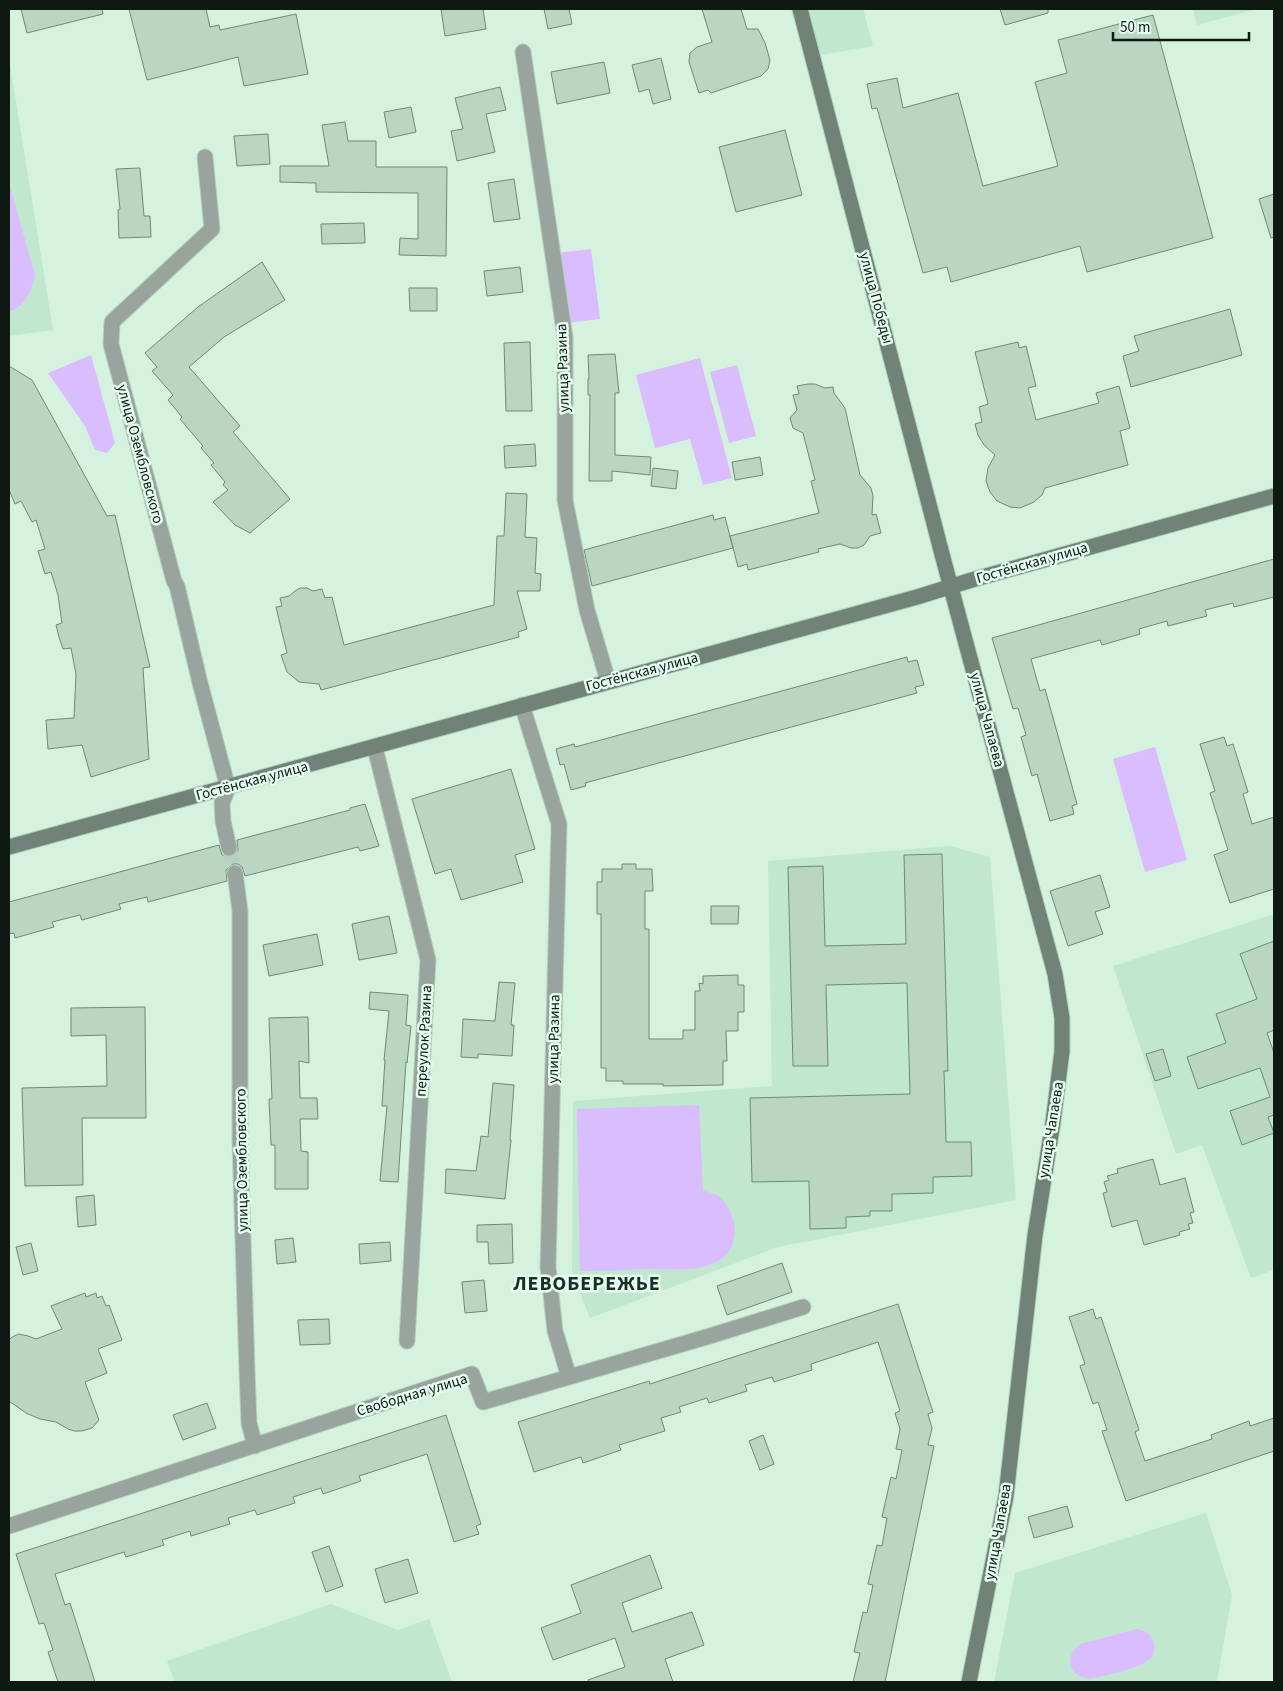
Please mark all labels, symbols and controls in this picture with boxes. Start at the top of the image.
scale bar [1113,10,1249,42]
text: 50 m [1120,17,1150,38]
street label: улица Победы [854,250,898,346]
street label: улица Разина [551,323,575,413]
street label: улица Озембловского [111,382,169,526]
street label: Гостёнская улица [974,537,1090,589]
street label: Гостёнская улица [584,647,700,697]
street label: улица Чапаева [964,670,1010,770]
street label: Гостёнская улица [194,756,310,806]
street label: переулок Разина [411,985,437,1097]
street label: улица Разина [543,994,565,1084]
street label: улица Чапаева [1033,1080,1069,1180]
street label: улица Озембловского [230,1088,254,1232]
district label: ЛЕВОБЕРЕЖЬЕ [512,1270,661,1298]
street label: Свободная улица [354,1368,470,1422]
street label: улица Чапаева [979,1482,1017,1582]

